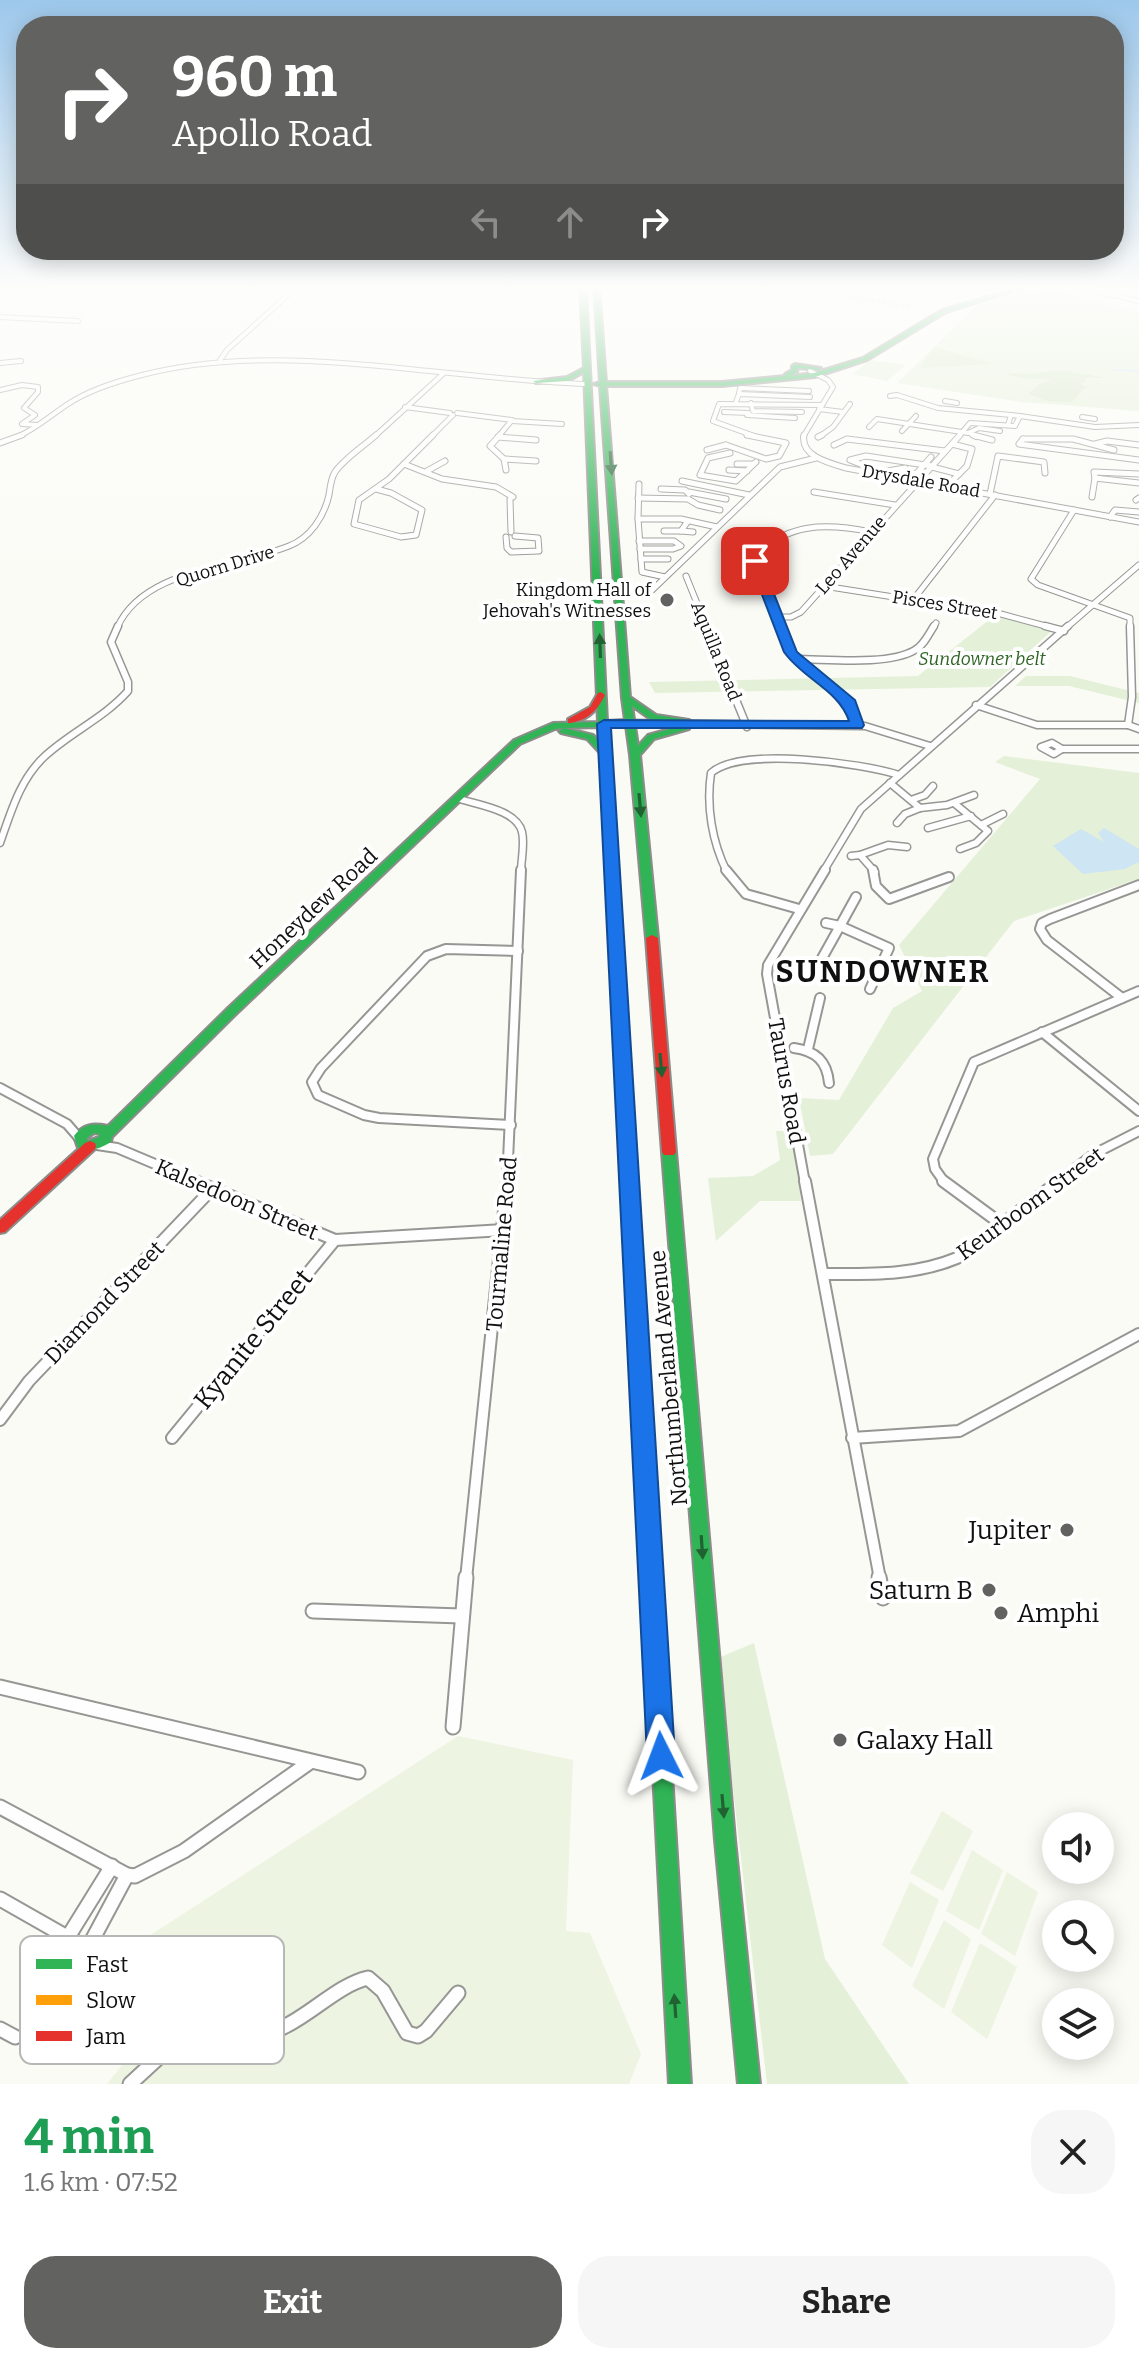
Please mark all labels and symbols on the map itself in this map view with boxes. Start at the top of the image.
one-way arrow [605,450,618,475]
street label: Drysdale Road [860,460,982,502]
street label: Leo Avenue [811,511,891,599]
pin [721,527,789,595]
street label: Quorn Drive [173,541,277,591]
place label: Kingdom Hall of Jehovah's Witnesses [482,579,653,622]
street label: Pisces Street [891,586,1000,624]
marker: Kingdom Hall of Jehovah's Witnesses [658,591,676,609]
street label: Aquilla Road [686,598,746,704]
one-way arrow [594,633,606,658]
park label: Sundowner belt [918,648,1046,670]
one-way arrow [634,793,647,818]
street label: Honeydew Road [244,842,383,974]
district label: SUNDOWNER [776,954,990,990]
street label: Taurus Road [762,1016,811,1146]
one-way arrow [655,1052,668,1077]
street label: Keurboom Street [951,1141,1109,1266]
street label: Kalsedoon Street [151,1153,322,1246]
street label: Tourmaline Road [480,1155,523,1333]
street label: Diamond Street [39,1235,170,1370]
street label: Northumberland Avenue [644,1249,693,1507]
street label: Kyanite Street [188,1263,320,1415]
place label: Jupiter [968,1515,1052,1546]
marker: Jupiter [1058,1521,1076,1539]
one-way arrow [696,1535,709,1560]
place label: Saturn B [869,1575,973,1606]
marker: Saturn B [980,1581,998,1599]
place label: Amphi [1017,1598,1099,1629]
marker: Amphi [992,1604,1010,1622]
position arrow [619,1714,703,1798]
place label: Galaxy Hall [856,1725,993,1756]
marker: Galaxy Hall [831,1731,849,1749]
one-way arrow [716,1794,729,1819]
legend [20,1936,284,2064]
text: Fast [86,1951,128,1978]
text: Slow [86,1987,136,2014]
one-way arrow [668,1993,681,2018]
text: Jam [85,2023,126,2050]

